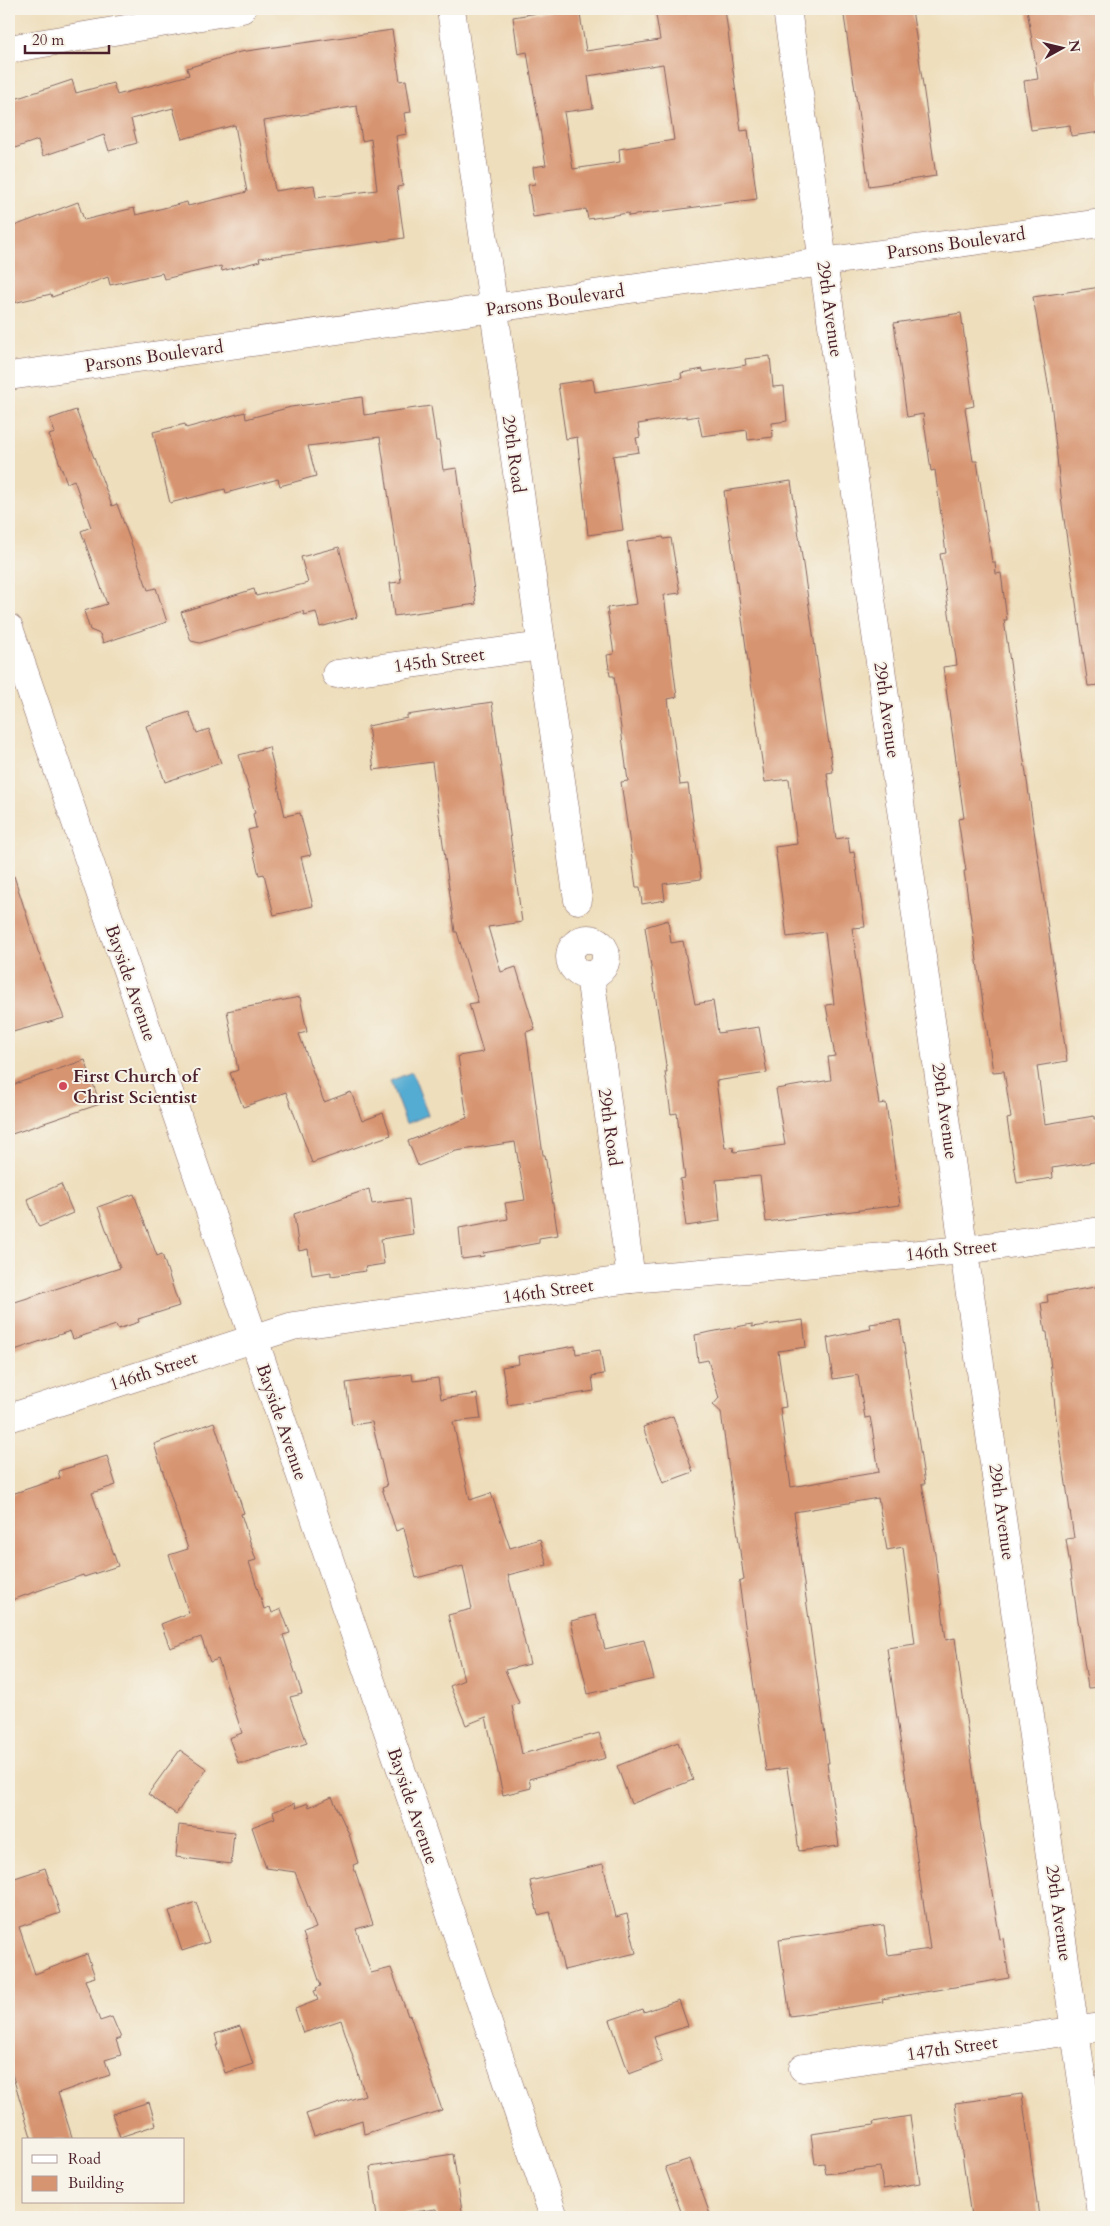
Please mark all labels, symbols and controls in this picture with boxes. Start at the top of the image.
scale bar [25,22,109,54]
north arrow [1038,22,1088,72]
text: 20 m [32,30,64,50]
text: N [1064,39,1085,54]
street label: Parsons Boulevard [885,221,1027,266]
street label: 29th Avenue [810,259,849,359]
street label: Parsons Boulevard [484,278,626,323]
street label: Parsons Boulevard [83,334,225,379]
street label: 29th Road [496,414,531,495]
street label: 145th Street [392,642,486,679]
street label: 29th Avenue [867,660,906,760]
street label: Bayside Avenue [99,922,162,1045]
street label: 29th Avenue [925,1061,964,1161]
place label: First Church of Christ Scientist [73,1064,201,1110]
marker: First Church of Christ Scientist [57,1080,69,1092]
street label: 29th Road [592,1087,627,1168]
street label: 146th Street [904,1233,998,1268]
street label: 146th Street [501,1273,595,1310]
street label: 146th Street [106,1345,201,1397]
street label: Bayside Avenue [250,1361,313,1484]
street label: 29th Avenue [982,1462,1021,1562]
street label: Bayside Avenue [381,1745,444,1868]
street label: 29th Avenue [1039,1863,1078,1963]
street label: 147th Street [905,2030,999,2067]
legend [22,2138,185,2204]
text: Road [68,2149,101,2169]
text: Building [68,2173,124,2193]

